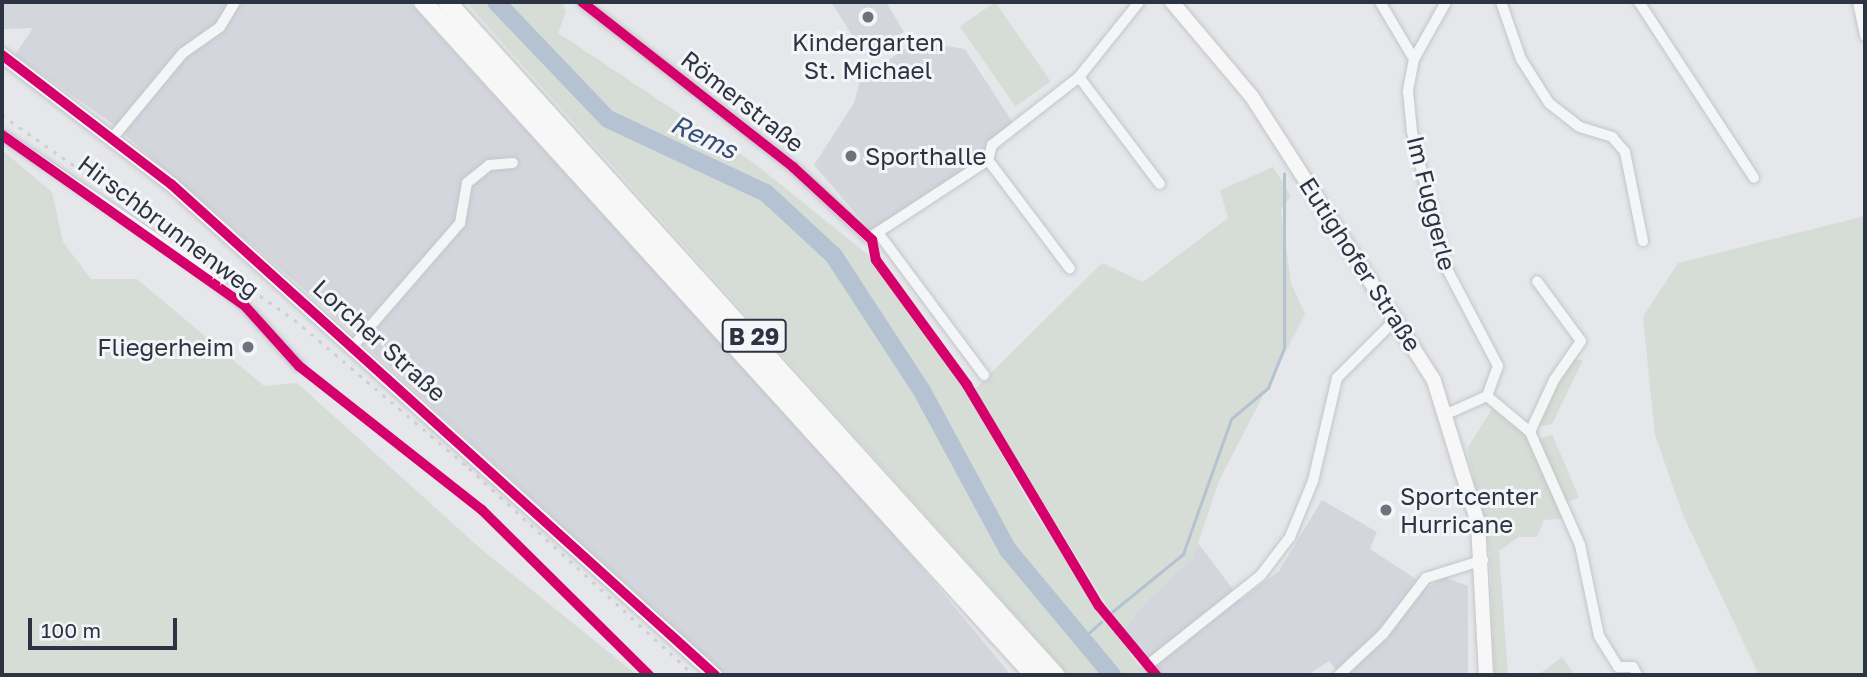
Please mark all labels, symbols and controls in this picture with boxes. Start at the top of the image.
marker: Kindergarten St. Michael [860,9,876,25]
place label: Kindergarten St. Michael [792,28,944,84]
street label: Römerstraße [676,44,810,158]
water label: Rems [666,108,742,166]
street label: Im Fuggerle [1401,133,1463,273]
place label: Sporthalle [865,142,986,170]
marker: Sporthalle [843,148,859,164]
street label: Hirschbrunnenweg [73,149,265,303]
street label: Eutighofer Straße [1294,172,1428,356]
street label: Lorcher Straße [308,273,452,407]
road number: B 29 [721,316,787,356]
place label: Fliegerheim [97,333,234,361]
marker: Fliegerheim [240,339,256,355]
place label: Sportcenter Hurricane [1400,482,1538,538]
marker: Sportcenter Hurricane [1378,502,1394,518]
scale bar [32,604,180,648]
text: 100 m [41,617,101,643]

